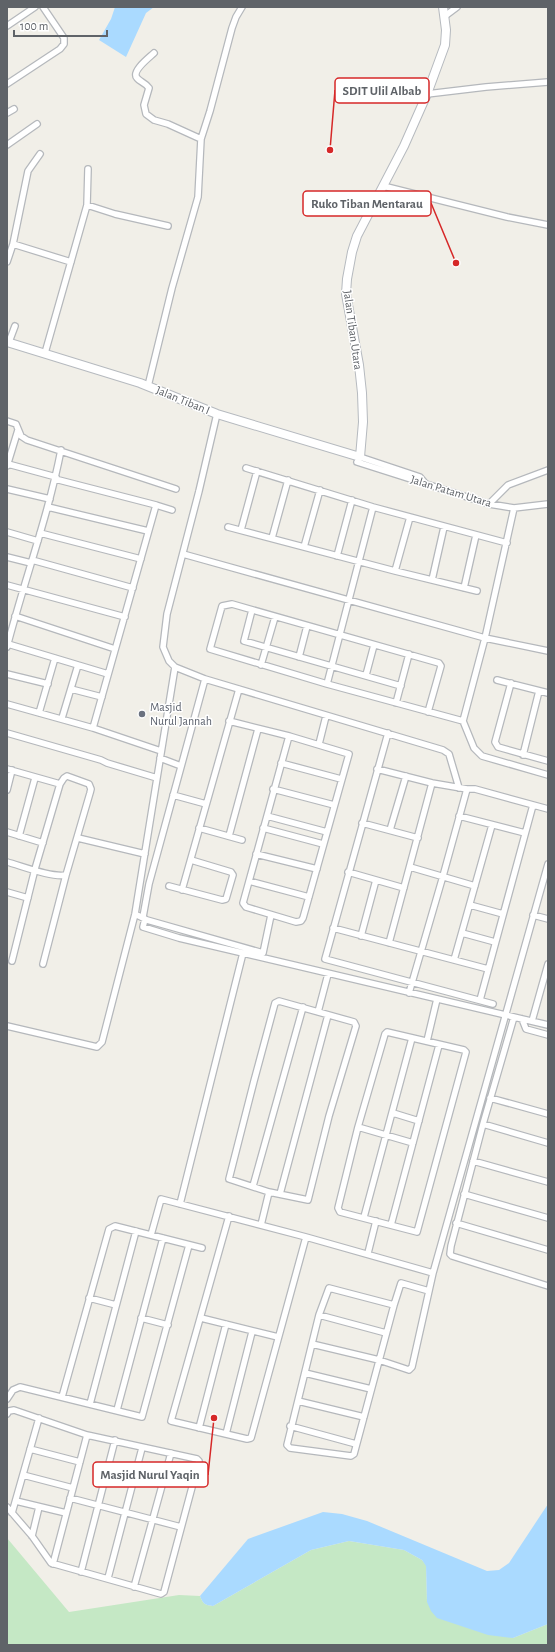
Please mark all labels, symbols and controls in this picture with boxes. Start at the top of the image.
scale bar [14,12,107,38]
text: 100 m [20,20,48,32]
callout: SDIT Ulil Albab [335,78,429,103]
text: SDIT Ulil Albab [343,85,422,98]
callout: Ruko Tiban Mentarau [303,191,431,216]
text: Ruko Tiban Mentarau [311,198,423,211]
street label: Jalan Tiban Utara [341,289,365,371]
street label: Jalan Tiban I [154,384,212,416]
street label: Jalan Patam Utara [409,473,493,509]
place label: Masjid Nurul Jannah [150,701,212,727]
marker: Masjid Nurul Jannah [137,709,147,719]
callout: Masjid Nurul Yaqin [93,1462,208,1487]
text: Masjid Nurul Yaqin [100,1469,200,1482]

